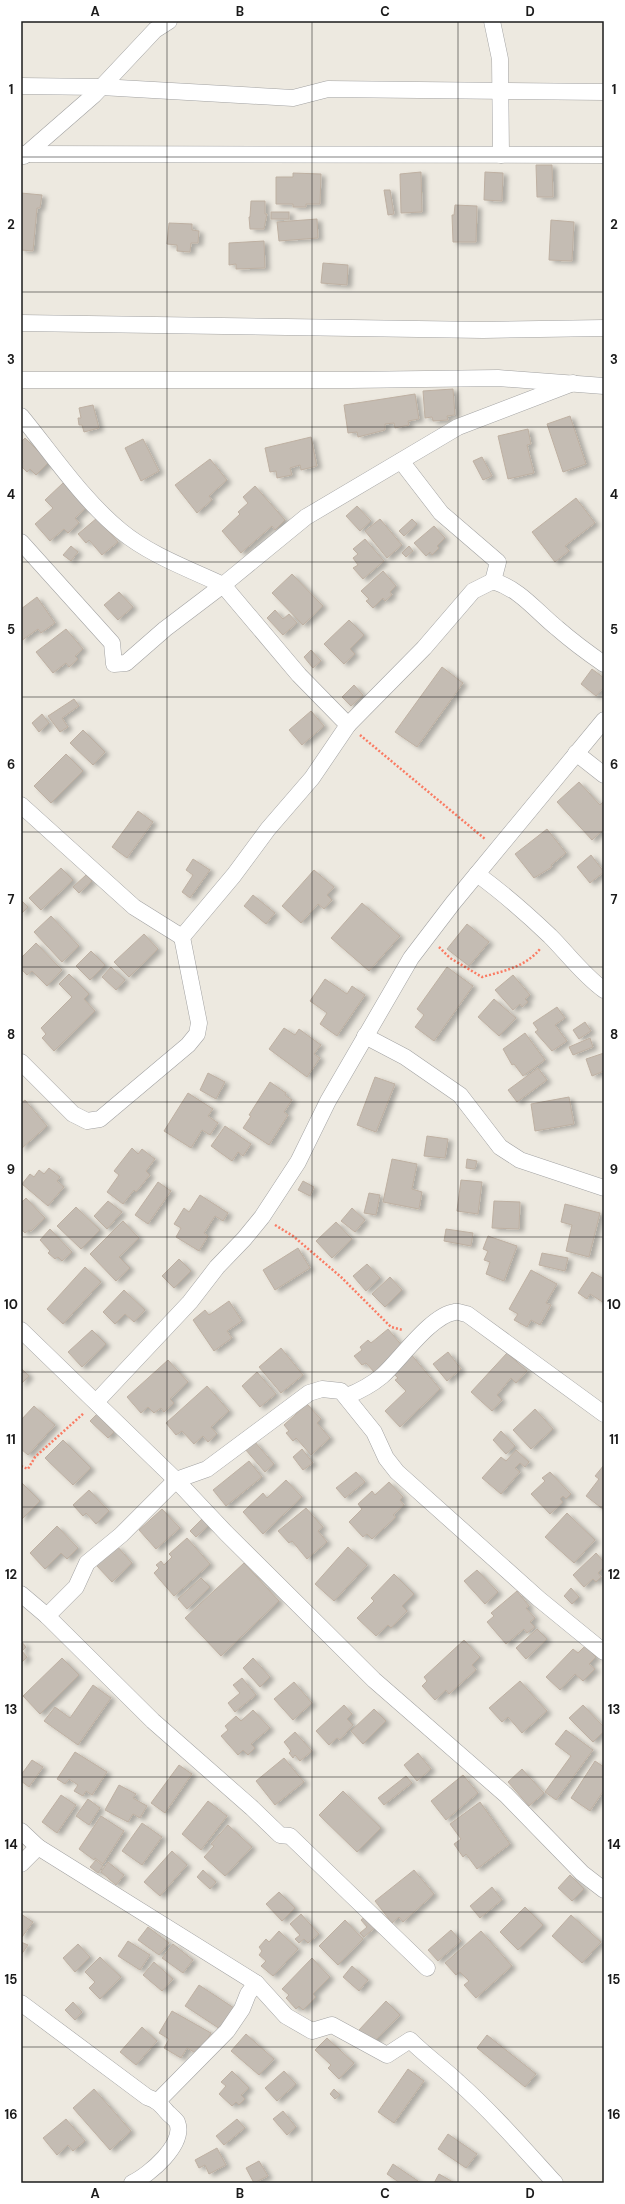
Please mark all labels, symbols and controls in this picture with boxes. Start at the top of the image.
text: A [90,3,100,20]
text: B [236,3,244,20]
text: C [380,3,390,20]
text: D [525,3,535,20]
text: 1 [9,81,13,98]
text: 1 [612,81,616,98]
text: 2 [7,216,15,233]
text: 2 [610,216,618,233]
text: 3 [7,351,15,368]
text: 3 [610,351,618,368]
text: 4 [7,486,15,503]
text: 4 [610,486,618,503]
text: 5 [7,621,15,638]
text: 5 [610,621,618,638]
text: 6 [7,756,15,773]
text: 6 [610,756,618,773]
text: 7 [8,891,15,908]
text: 7 [611,891,618,908]
text: 8 [7,1026,15,1043]
text: 8 [610,1026,618,1043]
text: 9 [7,1161,15,1178]
text: 9 [610,1161,618,1178]
text: 10 [4,1296,18,1313]
text: 10 [607,1296,621,1313]
text: 11 [6,1431,16,1448]
text: 11 [609,1431,619,1448]
text: 12 [5,1566,17,1583]
text: 12 [608,1566,620,1583]
text: 13 [5,1701,17,1718]
text: 13 [608,1701,620,1718]
text: 14 [4,1836,18,1853]
text: 14 [607,1836,621,1853]
text: 15 [5,1971,17,1988]
text: 15 [608,1971,620,1988]
text: 16 [5,2106,17,2123]
text: 16 [608,2106,620,2123]
text: A [90,2185,100,2202]
text: B [236,2185,244,2202]
text: C [380,2185,390,2202]
text: D [525,2185,535,2202]

